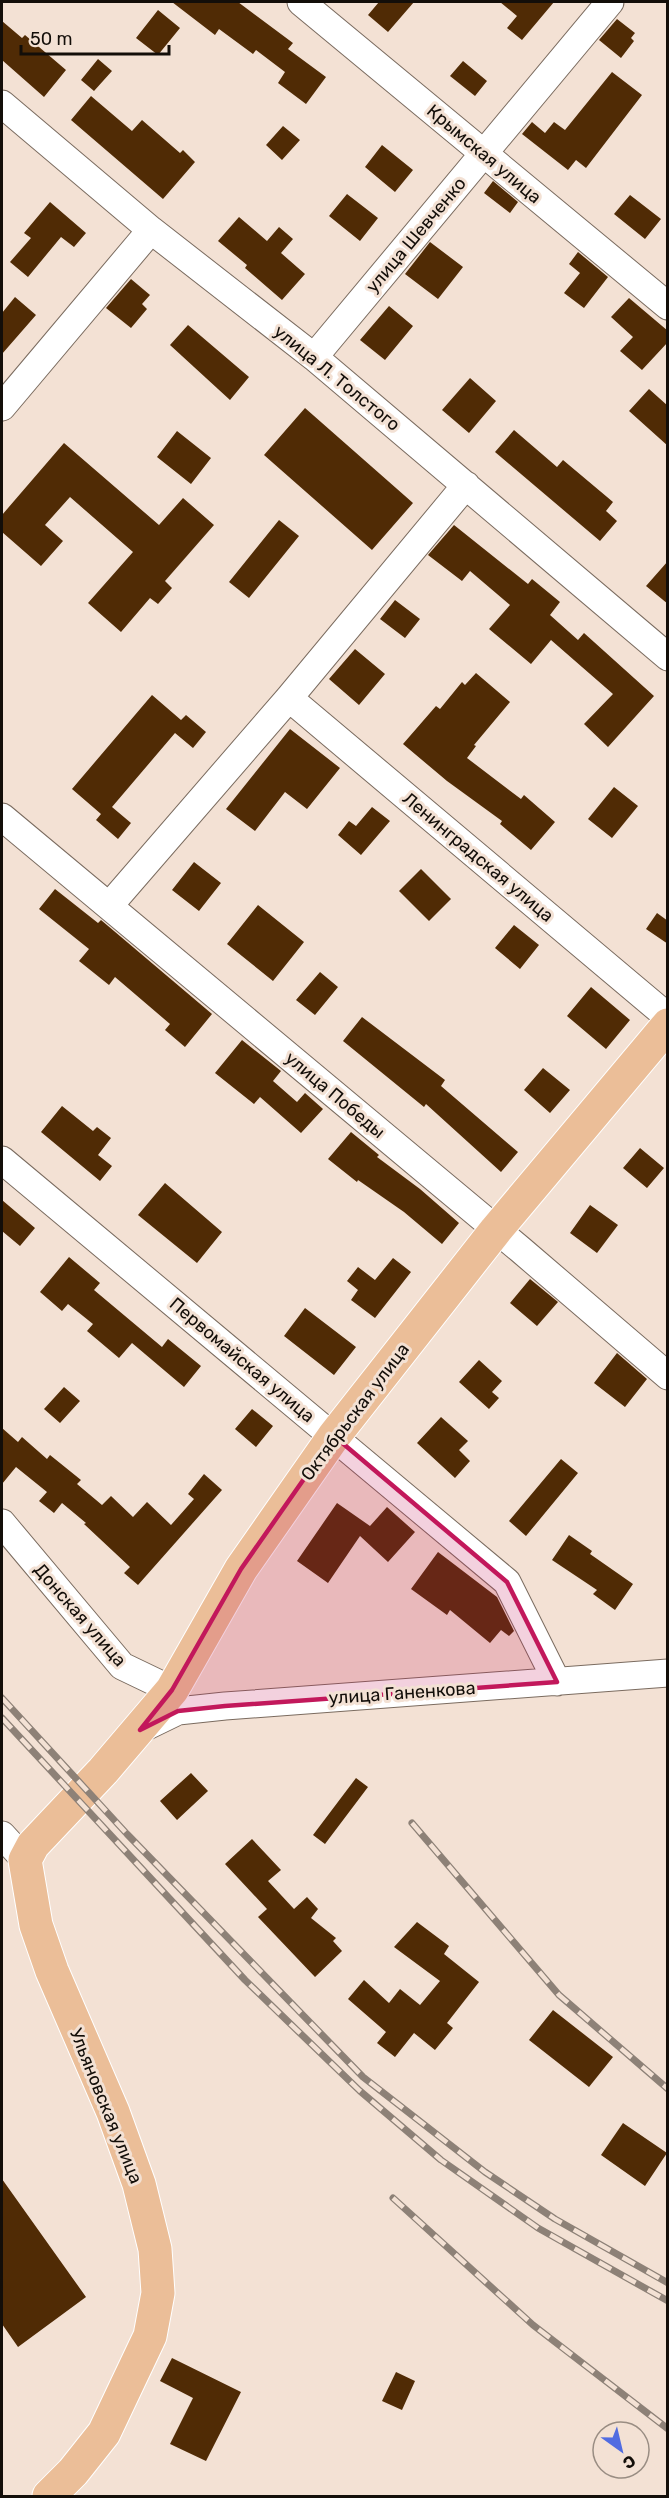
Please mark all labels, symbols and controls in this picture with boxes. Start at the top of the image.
scale bar [21,18,170,56]
text: 50 m [30,28,73,50]
street label: Крымская улица [422,100,546,208]
street label: улица Шевченко [361,173,471,297]
street label: улица Л. Толстого [269,320,405,436]
street label: Ленинградская улица [398,787,558,927]
street label: улица Победы [281,1047,389,1143]
street label: Первомайская улица [165,1293,319,1427]
street label: Октябрьская улица [296,1339,414,1485]
street label: Донская улица [29,1559,131,1671]
street label: улица Ганенкова [328,1677,476,1709]
street label: Ульяновская улица [65,2025,147,2187]
north arrow [591,2420,651,2480]
text: С [619,2451,639,2473]

